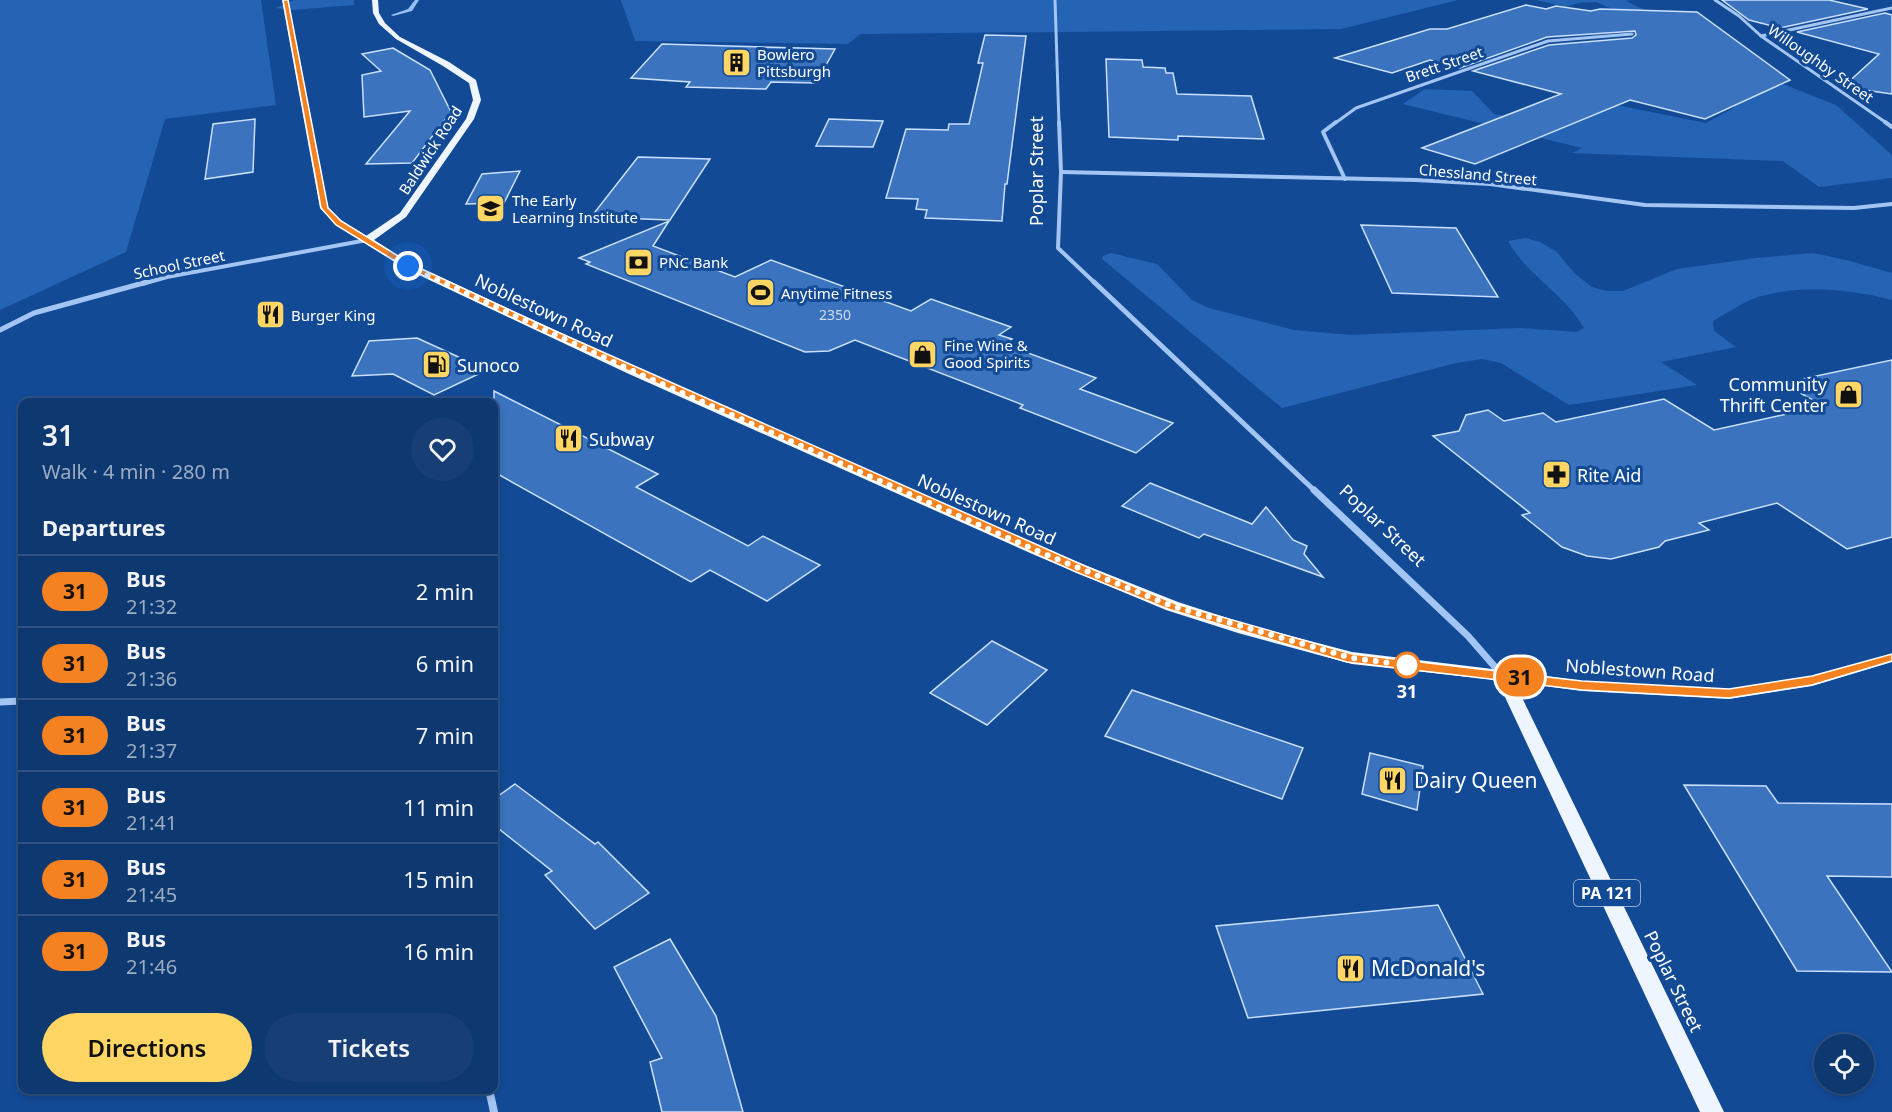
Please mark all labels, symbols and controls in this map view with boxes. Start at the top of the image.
street label: Willoughby Street [1764,19,1878,107]
street label: Brett Street [1403,41,1486,87]
place label: Bowlero Pittsburgh [757,44,831,81]
building icon: Bowlero Pittsburgh [720,47,752,79]
street label: Baldwick Road [394,102,466,198]
street label: Poplar Street [1024,116,1048,226]
street label: Chessland Street [1418,159,1538,189]
place label: The Early Learning Institute [512,190,638,227]
school or university icon: The Early Learning Institute [475,193,507,225]
street label: School Street [132,244,227,283]
bank icon: PNC Bank [622,246,654,278]
your location [393,251,423,281]
place label: PNC Bank [659,252,728,272]
street label: Noblestown Road [471,268,617,352]
sports icon: Anytime Fitness [744,277,776,309]
place label: Anytime Fitness [781,283,892,303]
restaurant icon: Burger King [254,299,286,331]
place label: Burger King [291,305,376,325]
house number: 2350 [819,305,851,324]
place label: Fine Wine & Good Spirits [944,335,1030,372]
shop icon: Fine Wine & Good Spirits [907,338,939,370]
fuel station icon: Sunoco [420,349,452,381]
place label: Sunoco [457,353,520,377]
place label: Community Thrift Center [1720,372,1828,417]
shop icon: Community Thrift Center [1832,378,1864,410]
text: 31 [42,416,74,454]
button: heart [411,418,474,481]
restaurant icon: Subway [552,423,584,455]
place label: Subway [589,427,655,451]
text: Walk · 4 min · 280 m [42,458,230,485]
pharmacy icon: Rite Aid [1540,459,1572,491]
place label: Rite Aid [1577,463,1641,487]
street label: Noblestown Road [914,468,1060,550]
street label: Poplar Street [1335,479,1432,572]
text: Departures [42,512,166,542]
text: Bus [126,563,166,593]
text: 2 min [416,576,474,606]
text: 31 [63,577,87,605]
text: 21:32 [126,593,177,620]
text: Bus [126,635,166,665]
text: 6 min [416,648,474,678]
text: 31 [63,649,87,677]
marker: 31 [1394,652,1420,678]
street label: Noblestown Road [1565,653,1715,687]
line badge: 31 [1493,658,1547,696]
text: 31 [1508,663,1532,691]
text: 21:36 [126,665,177,692]
place label: 31 [1397,679,1417,703]
text: Bus [126,707,166,737]
text: 7 min [416,720,474,750]
text: 31 [63,721,87,749]
text: 21:37 [126,737,177,764]
restaurant icon: Dairy Queen [1377,764,1409,796]
place label: Dairy Queen [1414,766,1537,794]
text: Bus [126,779,166,809]
text: 11 min [403,792,474,822]
text: 31 [63,793,87,821]
text: 21:41 [126,809,177,836]
text: Bus [126,851,166,881]
text: 15 min [403,864,474,894]
text: 31 [63,865,87,893]
road number: PA 121 [1574,880,1640,906]
text: 21:45 [126,881,177,908]
text: Bus [126,923,166,953]
street label: Poplar Street [1639,926,1709,1036]
text: 16 min [403,936,474,966]
text: 31 [63,937,87,965]
restaurant icon: McDonald's [1334,952,1366,984]
text: 21:46 [126,953,177,980]
place label: McDonald's [1371,954,1485,982]
button: Directions [42,1013,252,1082]
button: Tickets [264,1013,474,1082]
map controls [1814,1034,1874,1094]
button: locate [1814,1034,1874,1094]

